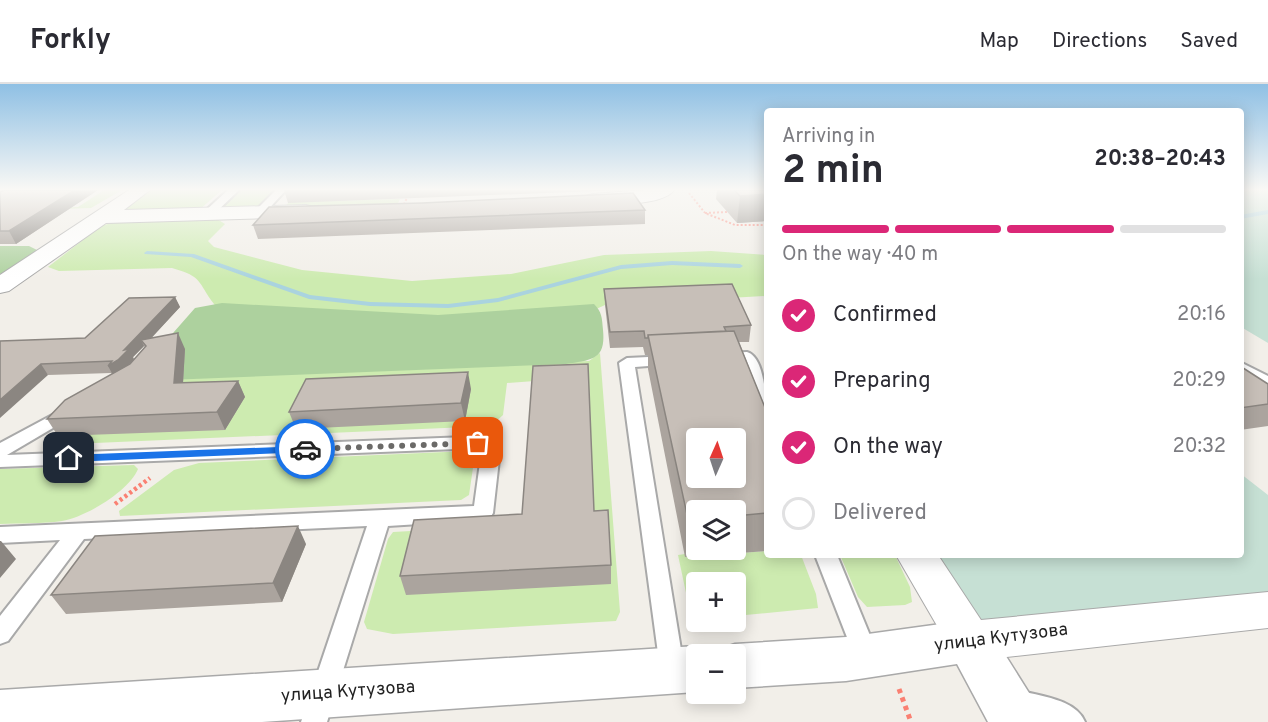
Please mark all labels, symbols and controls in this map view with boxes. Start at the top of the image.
text: Forkly [30,23,111,59]
text: Map [979,28,1019,55]
text: Directions [1052,28,1147,55]
text: Saved [1180,28,1238,55]
text: Arriving in [782,124,875,150]
text: 20:38–20:43 [1094,146,1226,173]
text: 2 min [782,148,884,197]
text: On the way · 40 m [782,242,938,268]
icon: check [782,299,815,332]
text: Confirmed [833,302,937,329]
text: 20:16 [1177,302,1226,328]
icon: check [782,365,815,398]
text: Preparing [833,368,931,395]
text: 20:29 [1172,368,1226,394]
pin [452,417,503,468]
courier [275,419,335,479]
icon: bag [461,426,494,459]
north arrow [686,428,746,488]
map controls [686,428,746,704]
icon: check [782,431,815,464]
pin [43,432,94,483]
icon: car [289,433,322,466]
text: On the way [833,434,943,461]
text: 20:32 [1173,434,1226,460]
icon: home [52,441,85,474]
button: layers [686,500,746,560]
text: Delivered [833,500,927,527]
button: + [686,572,746,632]
street label: улица Кутузова [933,618,1069,658]
button: − [686,644,746,704]
street label: улица Кутузова [280,676,416,708]

